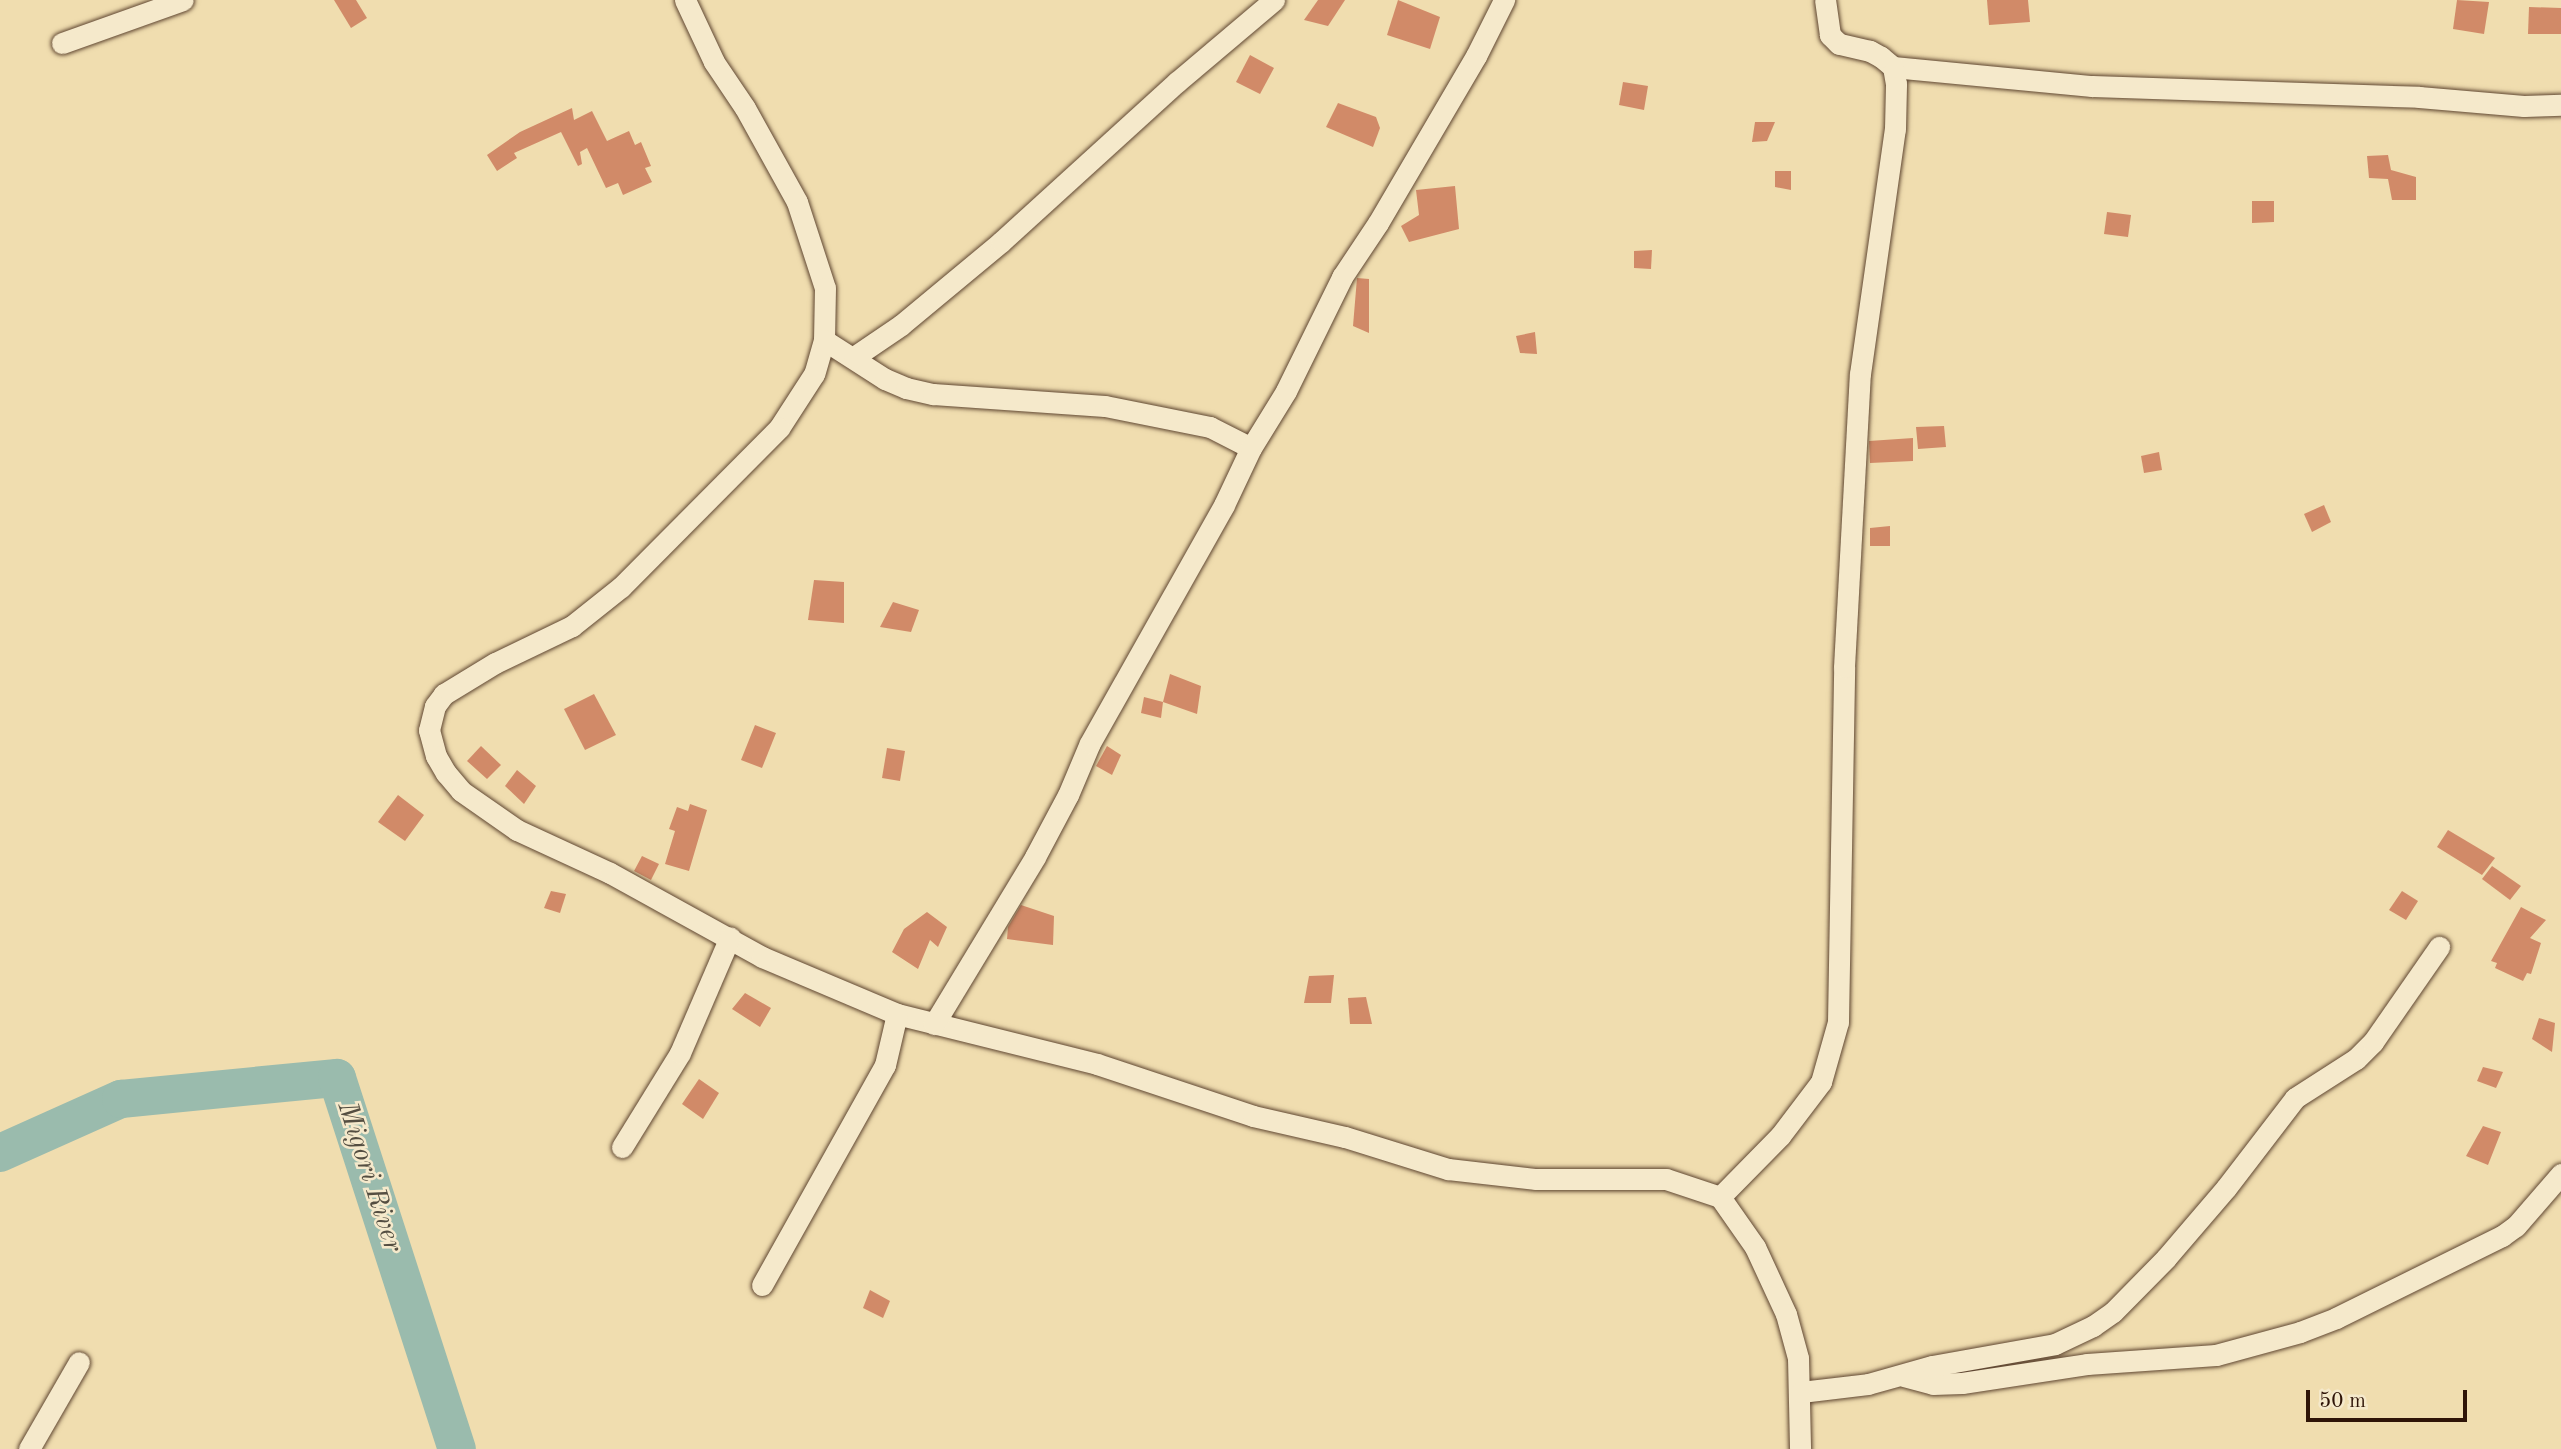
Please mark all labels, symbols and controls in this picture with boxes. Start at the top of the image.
water label: Migori River [329,1098,409,1256]
scale bar [2309,1376,2470,1420]
text: 50 m [2319,1391,2366,1412]

